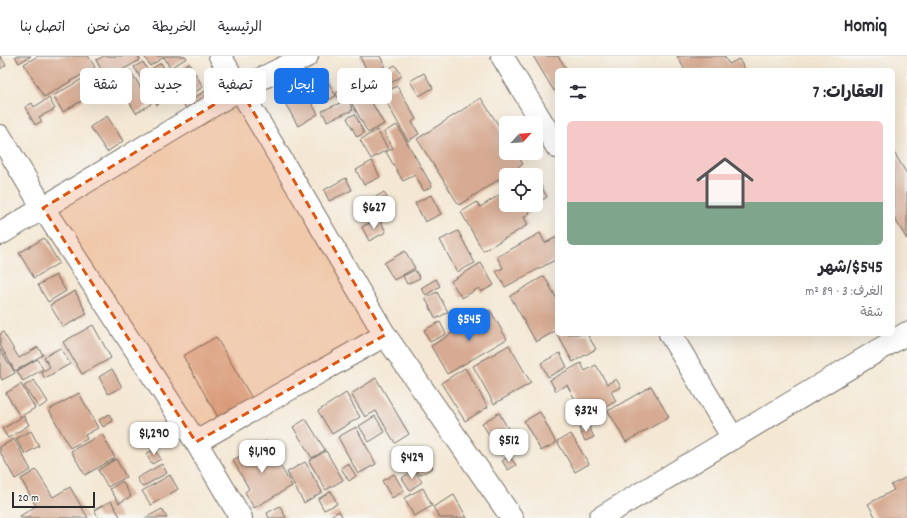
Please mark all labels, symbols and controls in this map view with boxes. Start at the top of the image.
text: Homiq [844,14,887,41]
text: اتصل بنا [20,18,65,38]
text: من نحن [87,18,130,38]
text: الخريطة [152,18,196,38]
text: الرئيسية [218,18,262,38]
chip: شقة [80,68,132,104]
chip: جديد [140,68,196,104]
chip: تصفية [204,68,266,104]
chip: إيجار [274,68,329,104]
chip: شراء [337,68,392,104]
icon: filters [567,81,589,103]
text: العقارات: 7 [813,82,883,106]
north arrow [499,116,543,160]
map controls [499,116,543,212]
icon: home [689,147,761,219]
button: locate [499,168,543,212]
pin: $627 [350,196,398,230]
text: $627 [362,199,386,218]
text: $545/شهر [818,257,883,281]
text: الغرف: 3 · 89 m² [805,283,883,302]
text: شقة [860,304,883,323]
pin: $545 [445,308,493,342]
text: $545 [457,311,481,330]
pin: $324 [562,399,610,433]
text: $324 [574,402,598,421]
pin: $1,290 [121,422,187,456]
text: $1,290 [139,425,169,444]
pin: $512 [485,429,533,463]
text: $512 [498,432,520,451]
pin: $1,190 [229,440,295,474]
text: $1,190 [248,443,276,462]
pin: $429 [388,446,436,480]
text: $429 [400,449,424,468]
scale bar [12,490,95,509]
text: 20 m [18,491,39,507]

